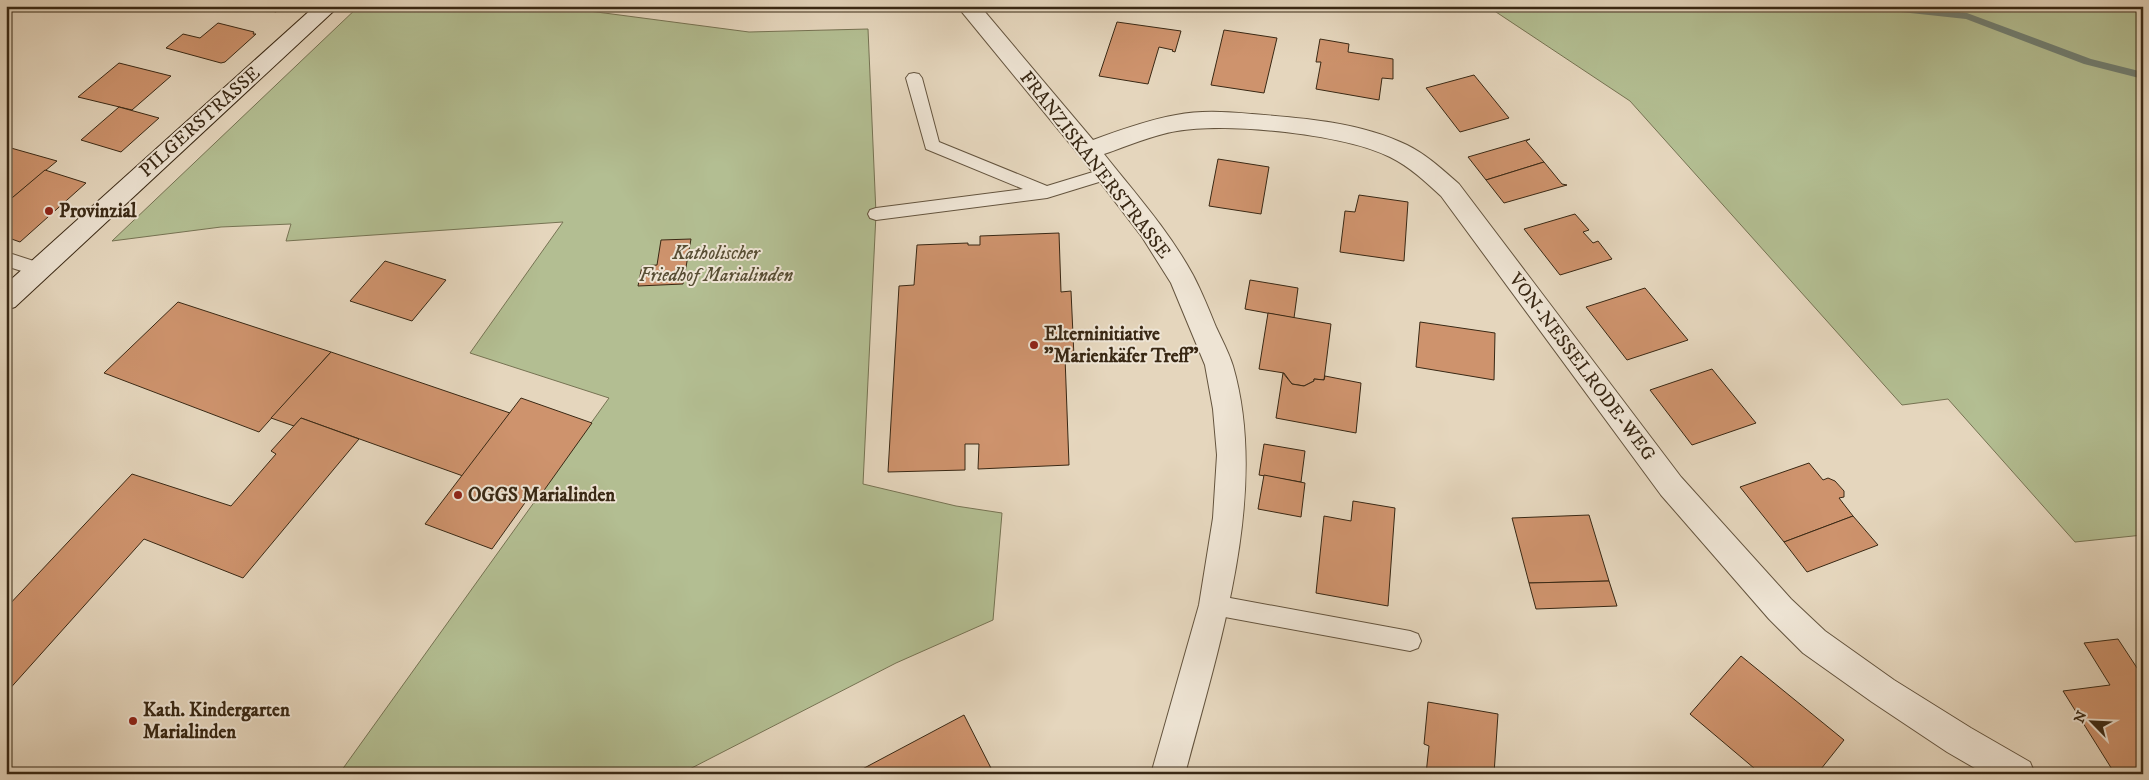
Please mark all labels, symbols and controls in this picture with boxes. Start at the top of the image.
street label: PILGERSTRASSE [135,62,265,182]
street label: FRANZISKANERSTRASSE [1015,67,1175,263]
place label: Provinzial [59,200,137,223]
marker: Provinzial [43,205,55,217]
park label: Katholischer Friedhof Marialinden [639,242,793,287]
street label: VON-NESSELRODE-WEG [1503,268,1660,465]
place label: Elterninitiative "Marienkäfer Treff" [1044,323,1199,368]
marker: Elterninitiative "Marienkäfer Treff" [1028,339,1040,351]
place label: OGGS Marialinden [468,484,616,507]
marker: OGGS Marialinden [452,489,464,501]
north arrow [2066,698,2116,748]
place label: Kath. Kindergarten Marialinden [143,699,291,744]
text: N [2070,708,2092,726]
marker: Kath. Kindergarten Marialinden [127,715,139,727]

